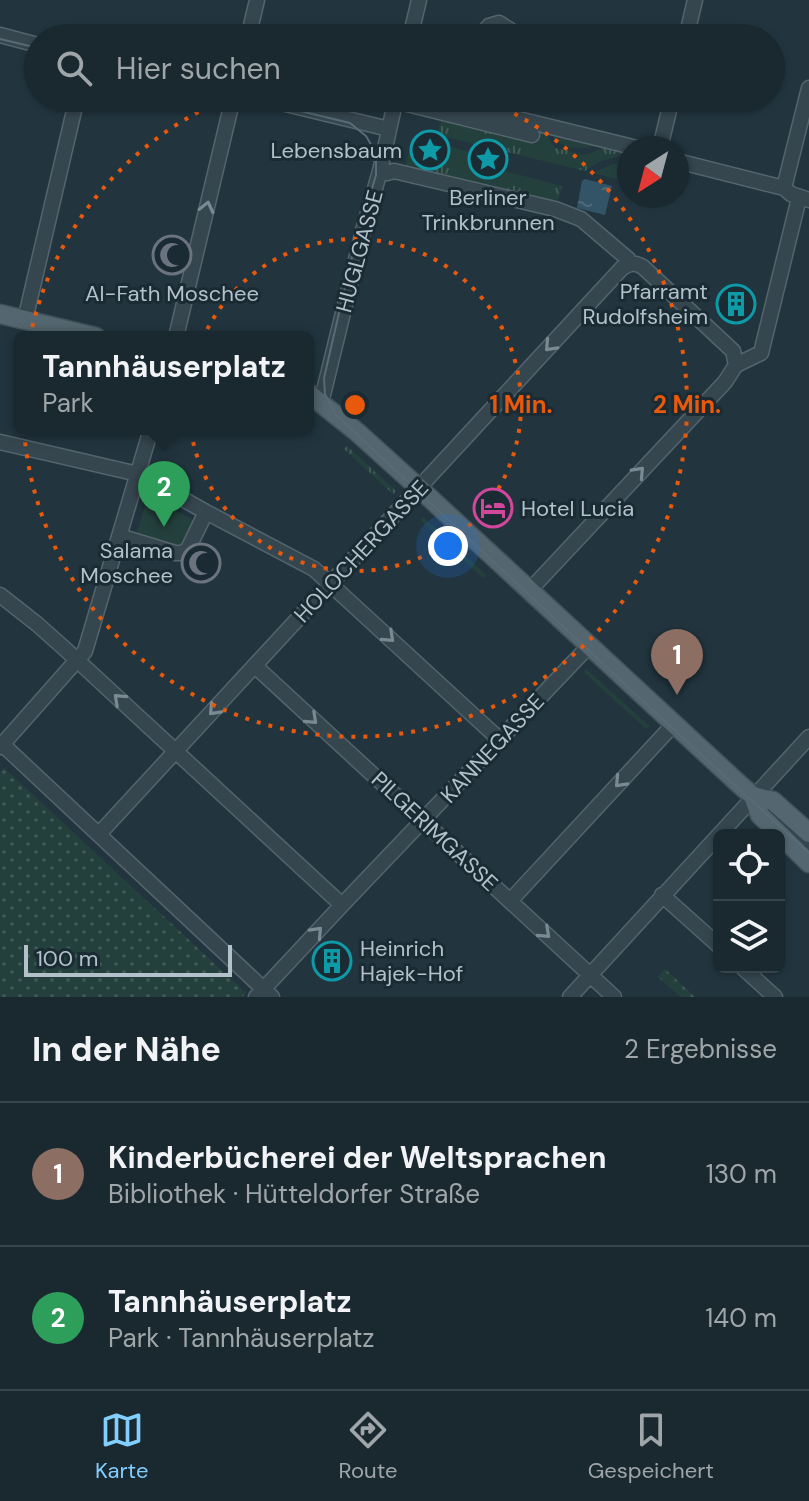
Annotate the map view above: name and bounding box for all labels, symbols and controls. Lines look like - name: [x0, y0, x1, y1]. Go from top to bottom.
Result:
- search box: [24, 24, 785, 112]
- icon: search: [52, 46, 96, 90]
- text: Hier suchen: [116, 49, 281, 88]
- place icon: Lebensbaum: [409, 129, 451, 171]
- place label: Lebensbaum: [270, 136, 402, 165]
- north arrow: [617, 136, 689, 208]
- place icon: Berliner Trinkbrunnen: [467, 138, 509, 180]
- place label: Berliner Trinkbrunnen: [421, 183, 555, 237]
- street label: HUGLGASSE: [329, 187, 390, 315]
- one-way arrow: [198, 200, 215, 214]
- mosque icon: Al-Fath Moschee: [151, 234, 193, 276]
- place label: Pfarramt Rudolfsheim: [582, 277, 708, 331]
- place label: Al-Fath Moschee: [85, 279, 259, 308]
- building icon: Pfarramt Rudolfsheim: [715, 283, 757, 325]
- popup: [14, 331, 314, 435]
- one-way arrow: [545, 336, 560, 351]
- text: Tannhäuserplatz: [42, 347, 286, 386]
- text: Park: [42, 386, 94, 420]
- text: 1 Min.: [489, 389, 553, 420]
- text: 2 Min.: [653, 389, 721, 420]
- centre of rings: [341, 391, 369, 419]
- pin: 2: [138, 461, 190, 527]
- one-way arrow: [629, 467, 644, 481]
- street label: HOLOCHERGASSE: [288, 474, 435, 629]
- hotel icon: Hotel Lucia: [472, 487, 514, 529]
- place label: Hotel Lucia: [521, 494, 634, 523]
- your location: [428, 526, 468, 566]
- place label: Salama Moschee: [80, 536, 173, 590]
- mosque icon: Salama Moschee: [180, 542, 222, 584]
- one-way arrow: [380, 627, 394, 642]
- pin: 1: [651, 629, 703, 695]
- street label: KANNEGASSE: [434, 687, 551, 809]
- one-way arrow: [113, 694, 128, 708]
- one-way arrow: [209, 701, 224, 715]
- one-way arrow: [303, 709, 318, 723]
- street label: PILGERIMGASSE: [365, 765, 504, 898]
- one-way arrow: [616, 772, 630, 787]
- map controls: [713, 829, 785, 973]
- button: locate: [713, 829, 785, 901]
- button: layers: [713, 901, 785, 973]
- one-way arrow: [535, 924, 550, 938]
- one-way arrow: [307, 926, 321, 941]
- place label: Heinrich Hajek-Hof: [360, 934, 463, 988]
- building icon: Heinrich Hajek-Hof: [311, 940, 353, 982]
- scale bar: [24, 941, 232, 977]
- text: 100 m: [36, 944, 98, 973]
- text: In der Nähe: [32, 1027, 221, 1072]
- text: 2 Ergebnisse: [624, 1032, 777, 1066]
- text: Kinderbücherei der Weltsprachen: [108, 1138, 606, 1177]
- text: 1: [53, 1157, 63, 1191]
- text: 130 m: [706, 1157, 777, 1191]
- text: Bibliothek · Hütteldorfer Straße: [108, 1177, 480, 1211]
- text: Tannhäuserplatz: [108, 1282, 352, 1321]
- text: 2: [50, 1301, 66, 1335]
- text: 140 m: [705, 1301, 777, 1335]
- text: Park · Tannhäuserplatz: [108, 1321, 374, 1355]
- tab: Karte: [95, 1408, 148, 1485]
- tab: Route: [339, 1408, 397, 1485]
- tab: Gespeichert: [588, 1408, 714, 1485]

